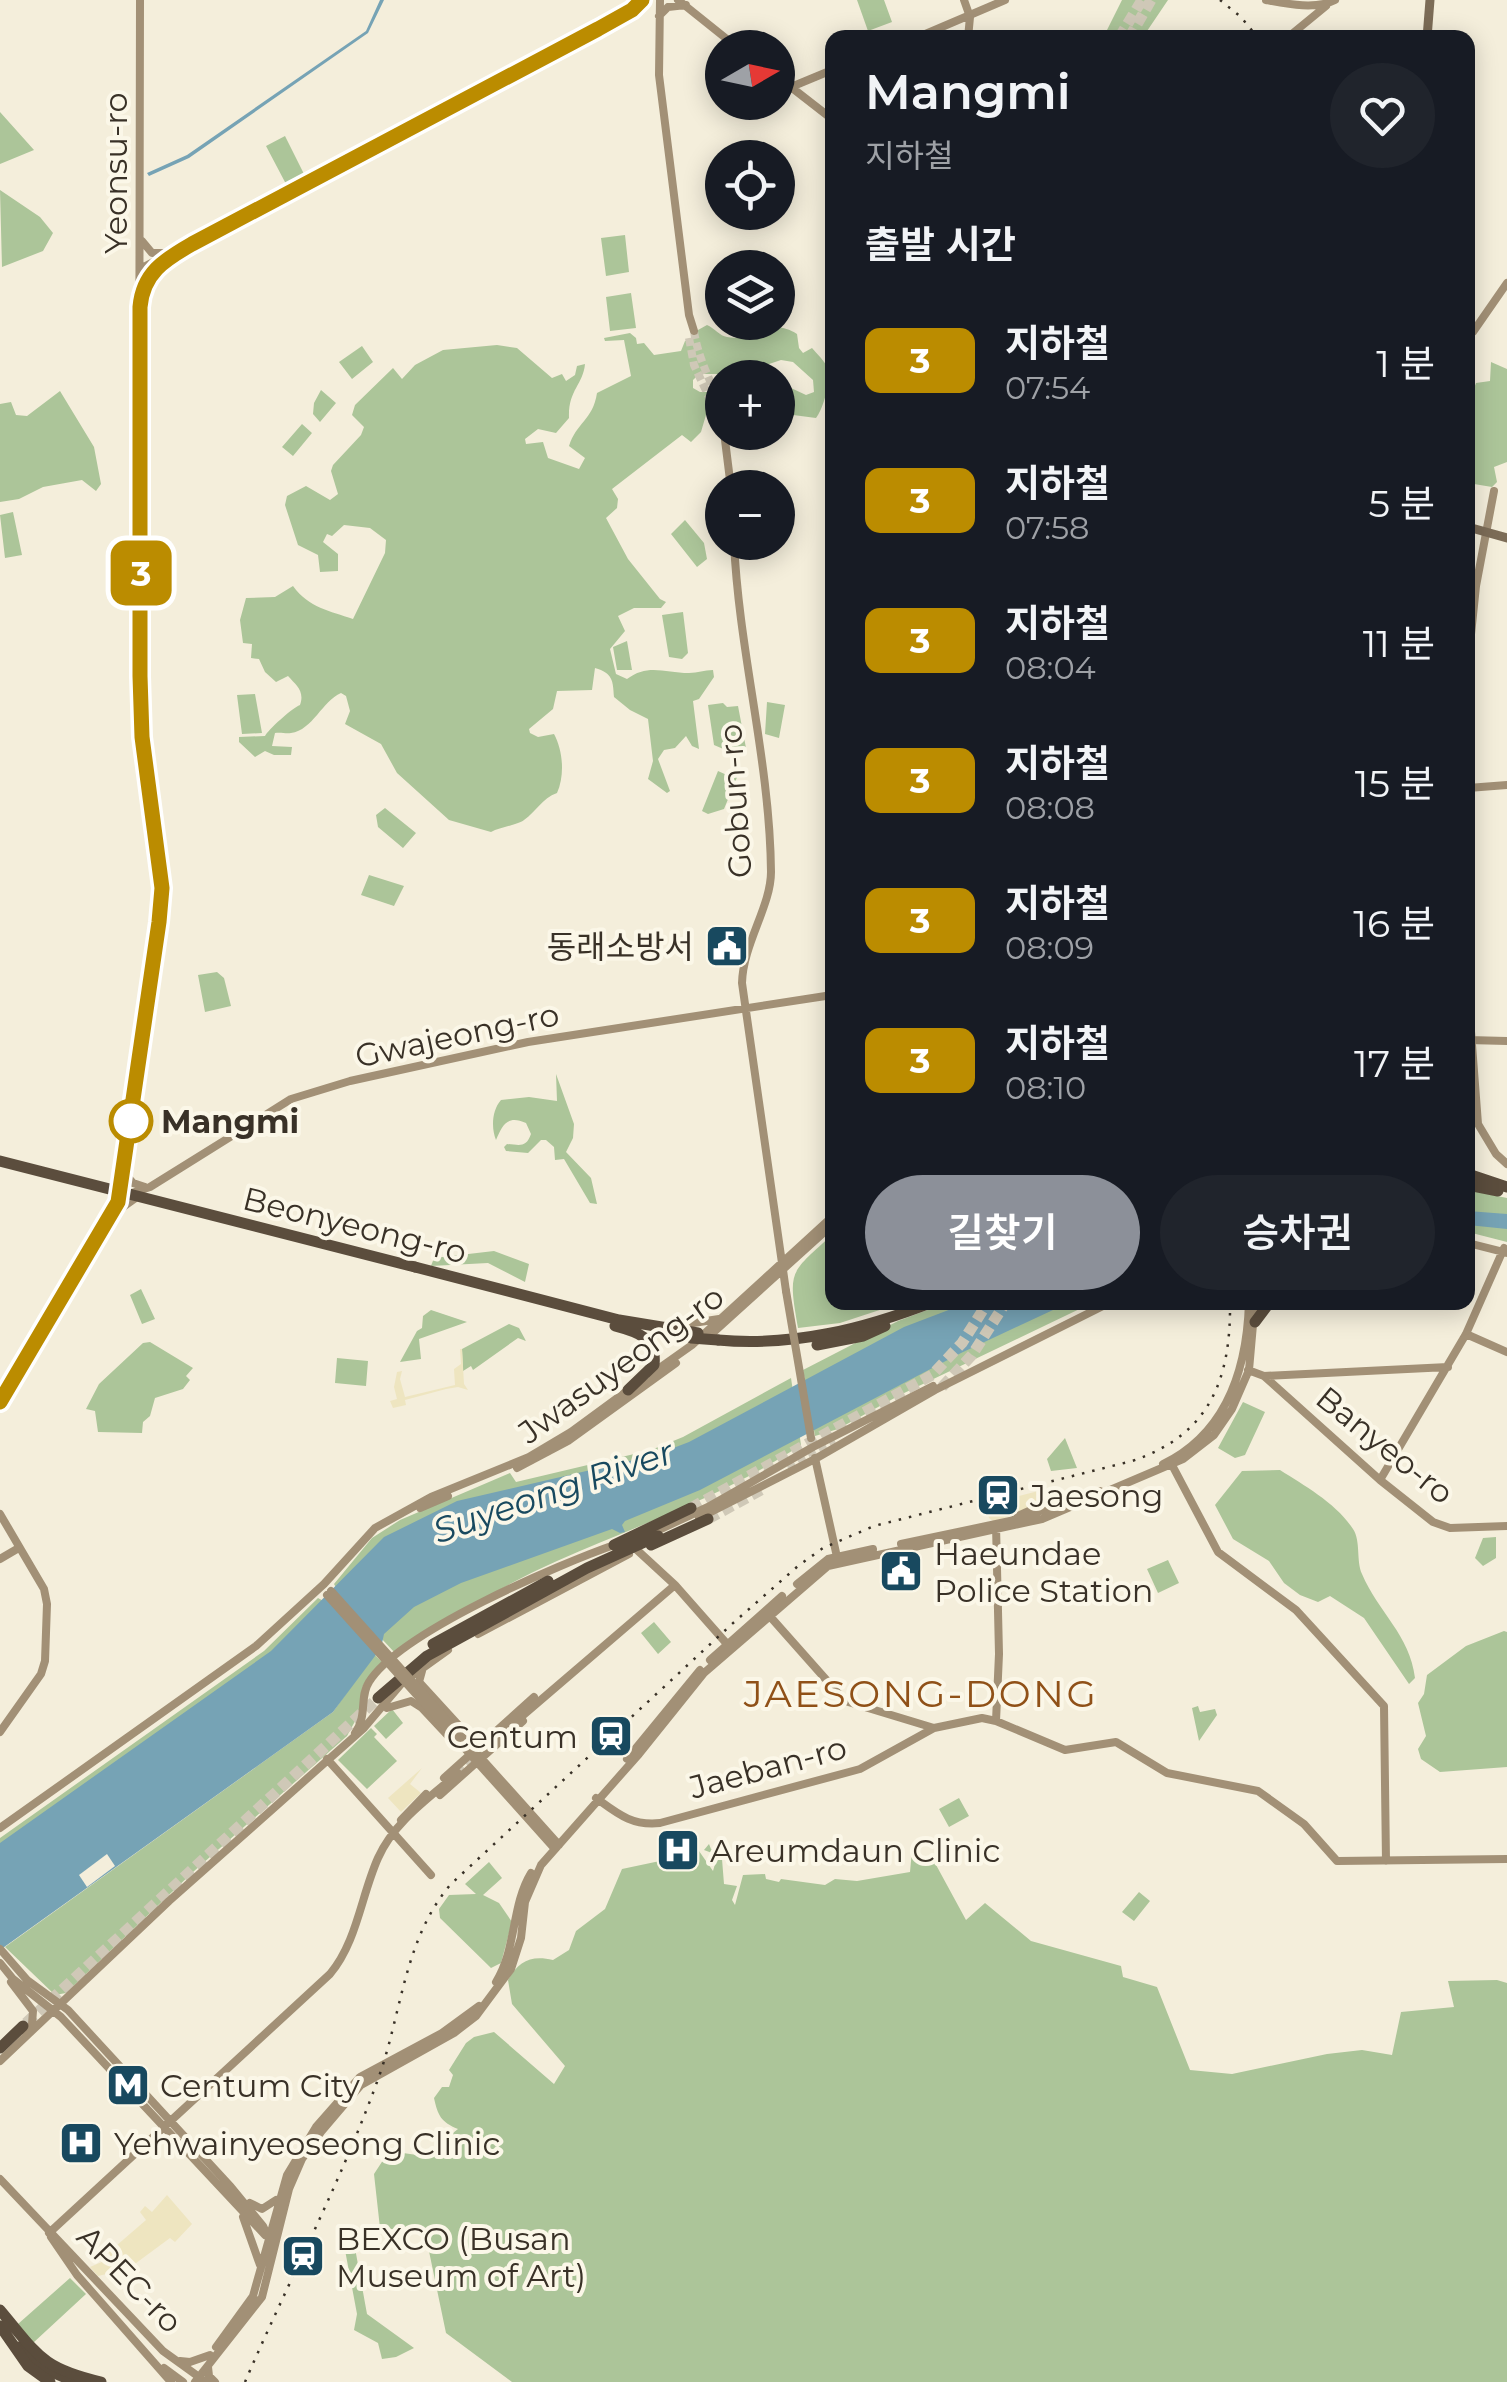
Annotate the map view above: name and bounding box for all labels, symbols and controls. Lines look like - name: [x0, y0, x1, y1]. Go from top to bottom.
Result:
- north arrow: [705, 30, 795, 120]
- map controls: [705, 30, 795, 560]
- text: Mangmi: [865, 63, 1071, 121]
- button: heart: [1330, 63, 1435, 168]
- street label: Yeonsu-ro: [96, 92, 135, 254]
- text: 지하철: [865, 136, 953, 175]
- button: locate: [705, 140, 795, 230]
- text: 출발 시간: [865, 221, 1016, 268]
- button: layers: [705, 250, 795, 340]
- text: 지하철: [1005, 320, 1110, 367]
- text: 3: [910, 339, 930, 382]
- text: 1 분: [1376, 340, 1435, 387]
- button: +: [705, 360, 795, 450]
- text: 07:54: [1005, 368, 1090, 407]
- text: 지하철: [1005, 460, 1110, 507]
- button: −: [705, 470, 795, 560]
- text: 3: [910, 479, 930, 522]
- text: 5 분: [1369, 480, 1435, 527]
- text: 07:58: [1005, 508, 1089, 547]
- line badge: 3: [108, 540, 174, 606]
- text: 3: [131, 552, 151, 595]
- text: 지하철: [1005, 600, 1110, 647]
- text: 3: [910, 619, 930, 662]
- text: 11 분: [1363, 620, 1435, 667]
- text: 08:04: [1005, 648, 1096, 687]
- street label: Gobun-ro: [710, 723, 760, 879]
- text: 지하철: [1005, 740, 1110, 787]
- text: 3: [910, 759, 930, 802]
- text: 15 분: [1355, 760, 1435, 807]
- text: 08:08: [1005, 788, 1095, 827]
- text: 지하철: [1005, 880, 1110, 927]
- text: 3: [910, 899, 930, 942]
- text: 16 분: [1353, 900, 1435, 947]
- public building icon: 동래소방서: [704, 923, 750, 969]
- place label: 동래소방서: [547, 927, 694, 966]
- text: 08:09: [1005, 928, 1094, 967]
- street label: Gwajeong-ro: [351, 994, 563, 1076]
- text: 지하철: [1005, 1020, 1110, 1067]
- text: 3: [910, 1039, 930, 1082]
- text: 17 분: [1354, 1040, 1435, 1087]
- text: 08:10: [1005, 1068, 1086, 1107]
- marker: Mangmi: [110, 1100, 152, 1142]
- place label: Mangmi: [161, 1102, 299, 1141]
- button: 길찾기: [865, 1175, 1140, 1290]
- button: 승차권: [1160, 1175, 1435, 1290]
- street label: Beonyeong-ro: [239, 1178, 471, 1272]
- street label: Jwasuyeong-ro: [510, 1277, 731, 1452]
- street label: Banyeo-ro: [1308, 1378, 1462, 1512]
- water label: Suyeong River: [427, 1429, 680, 1552]
- station icon: Jaesong: [975, 1472, 1021, 1518]
- place label: Jaesong: [1029, 1476, 1163, 1515]
- place label: Haeundae Police Station: [934, 1534, 1154, 1610]
- public building icon: Haeundae Police Station: [878, 1548, 924, 1594]
- district label: JAESONG-DONG: [743, 1670, 1098, 1717]
- station icon: Centum: [588, 1713, 634, 1759]
- place label: Centum: [447, 1717, 578, 1756]
- street label: Jaeban-ro: [684, 1727, 851, 1807]
- hospital icon: Areumdaun Clinic: [655, 1827, 701, 1873]
- place label: Areumdaun Clinic: [710, 1831, 1000, 1870]
- metro station icon: Centum City: [105, 2062, 151, 2108]
- place label: Centum City: [160, 2066, 361, 2105]
- hospital icon: Yehwainyeoseong Clinic: [58, 2120, 104, 2166]
- place label: Yehwainyeoseong Clinic: [114, 2124, 500, 2163]
- street label: APEC-ro: [69, 2217, 191, 2341]
- place label: BEXCO (Busan Museum of Art): [336, 2219, 586, 2295]
- station icon: BEXCO (Busan Museum of Art): [280, 2233, 326, 2279]

